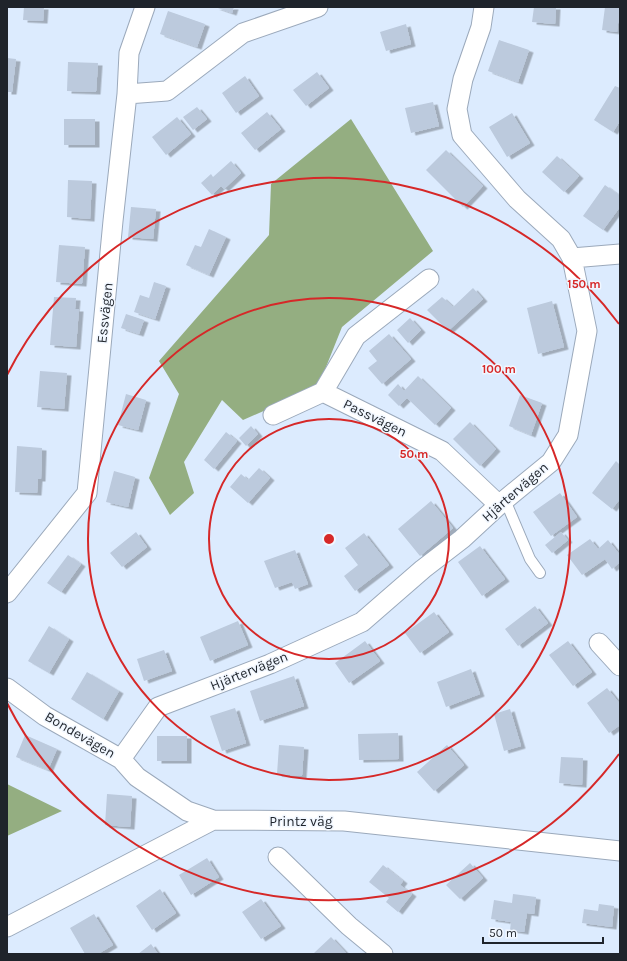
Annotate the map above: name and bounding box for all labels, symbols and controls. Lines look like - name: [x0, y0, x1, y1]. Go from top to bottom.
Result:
- text: 150 m: [567, 277, 601, 291]
- street label: Essvägen: [93, 282, 117, 344]
- text: 100 m: [482, 362, 516, 376]
- street label: Passvägen: [341, 395, 409, 441]
- text: 50 m: [400, 447, 429, 461]
- street label: Hjärtervägen: [478, 459, 552, 525]
- centre of rings: [322, 532, 336, 546]
- street label: Hjärtervägen: [208, 648, 290, 694]
- street label: Bondevägen: [42, 708, 118, 762]
- street label: Printz väg: [269, 813, 333, 830]
- scale bar: [483, 919, 603, 945]
- text: 50 m: [489, 926, 517, 940]

